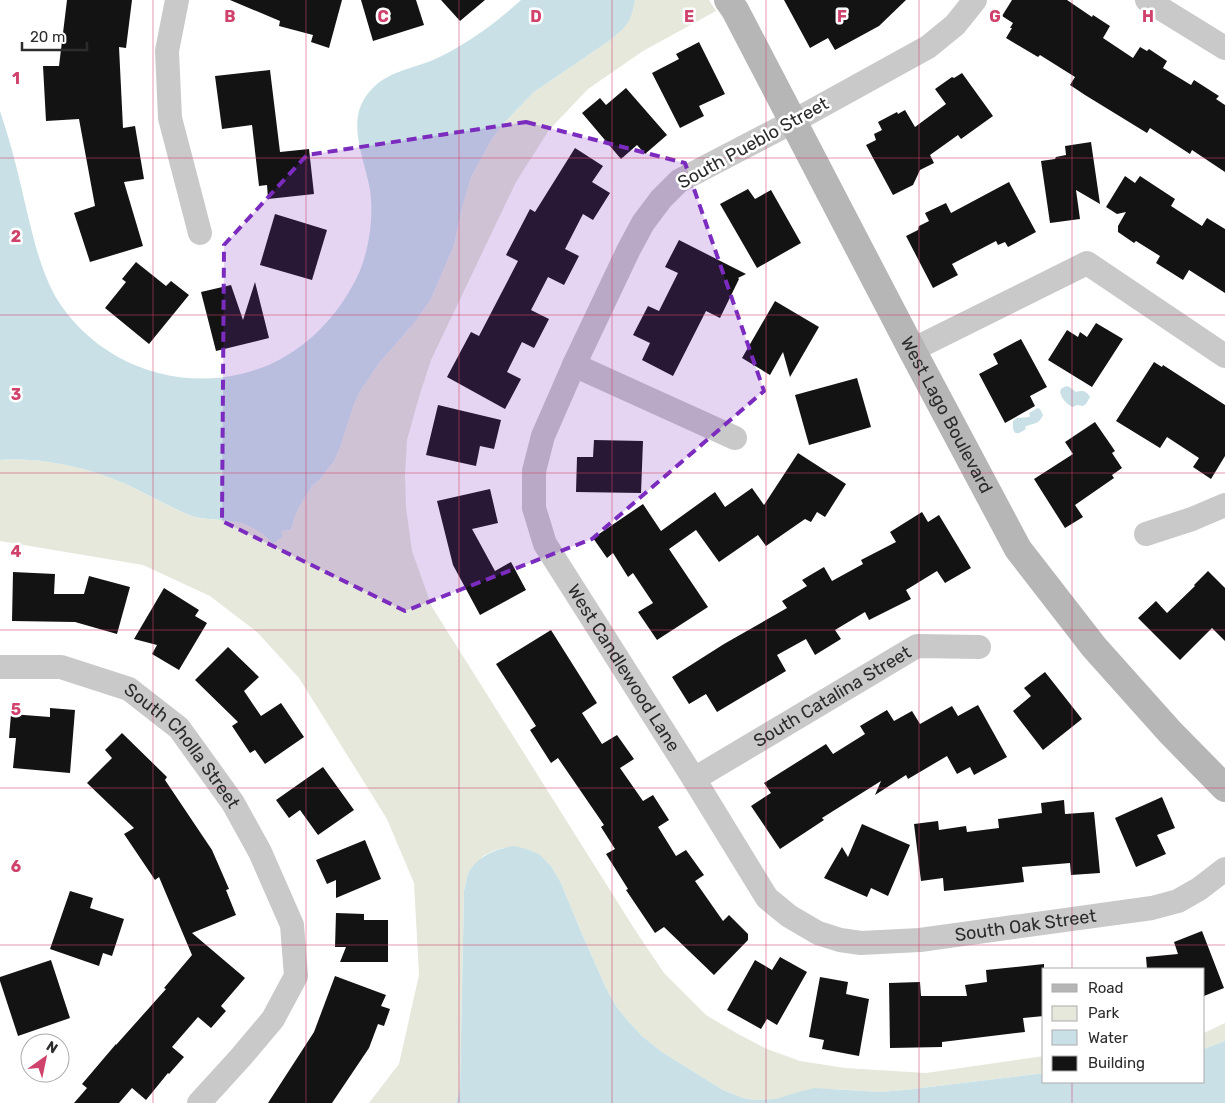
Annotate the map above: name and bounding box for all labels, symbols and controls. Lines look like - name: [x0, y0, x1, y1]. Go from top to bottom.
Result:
- text: B: [224, 7, 236, 26]
- text: C: [377, 7, 389, 26]
- text: D: [530, 7, 542, 26]
- text: E: [684, 7, 694, 26]
- text: F: [837, 7, 847, 26]
- text: G: [989, 7, 1001, 26]
- text: H: [1142, 7, 1154, 26]
- scale bar: [22, 20, 88, 52]
- text: 20 m: [30, 28, 65, 46]
- text: 1: [12, 69, 20, 88]
- street label: South Pueblo Street: [674, 92, 832, 194]
- text: 2: [11, 227, 21, 246]
- street label: West Lago Boulevard: [896, 333, 997, 497]
- text: 3: [11, 385, 21, 404]
- text: 4: [11, 542, 22, 561]
- street label: West Candlewood Lane: [562, 580, 685, 756]
- street label: South Catalina Street: [749, 641, 915, 752]
- street label: South Cholla Street: [120, 678, 245, 812]
- text: 5: [11, 700, 21, 719]
- text: 6: [11, 857, 21, 876]
- street label: South Oak Street: [953, 905, 1098, 946]
- legend: [1042, 968, 1205, 1083]
- text: Road: [1088, 979, 1124, 997]
- text: Park: [1088, 1004, 1119, 1022]
- text: Water: [1088, 1029, 1128, 1047]
- north arrow: [20, 1033, 70, 1083]
- text: N: [43, 1038, 61, 1057]
- text: Building: [1088, 1054, 1145, 1072]

